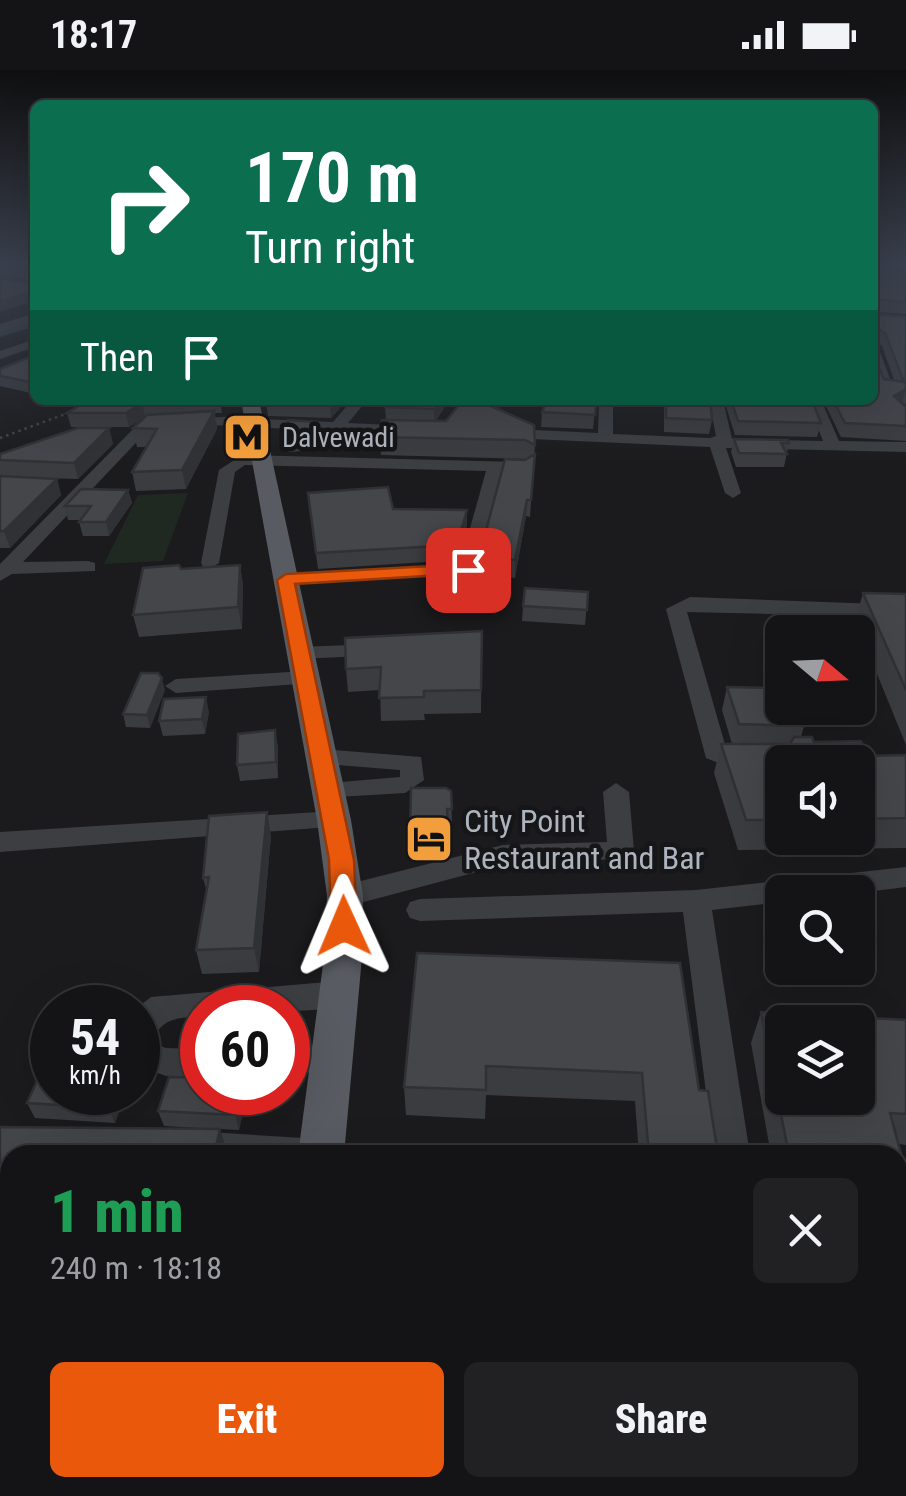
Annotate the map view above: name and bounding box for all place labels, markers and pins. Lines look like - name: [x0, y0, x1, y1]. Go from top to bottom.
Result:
- metro station icon: Dalvewadi: [221, 411, 273, 463]
- place label: Dalvewadi: [282, 421, 395, 454]
- pin: [426, 528, 511, 613]
- place label: City Point Restaurant and Bar: [464, 802, 704, 877]
- hotel icon: City Point Restaurant and Bar: [403, 813, 455, 865]

